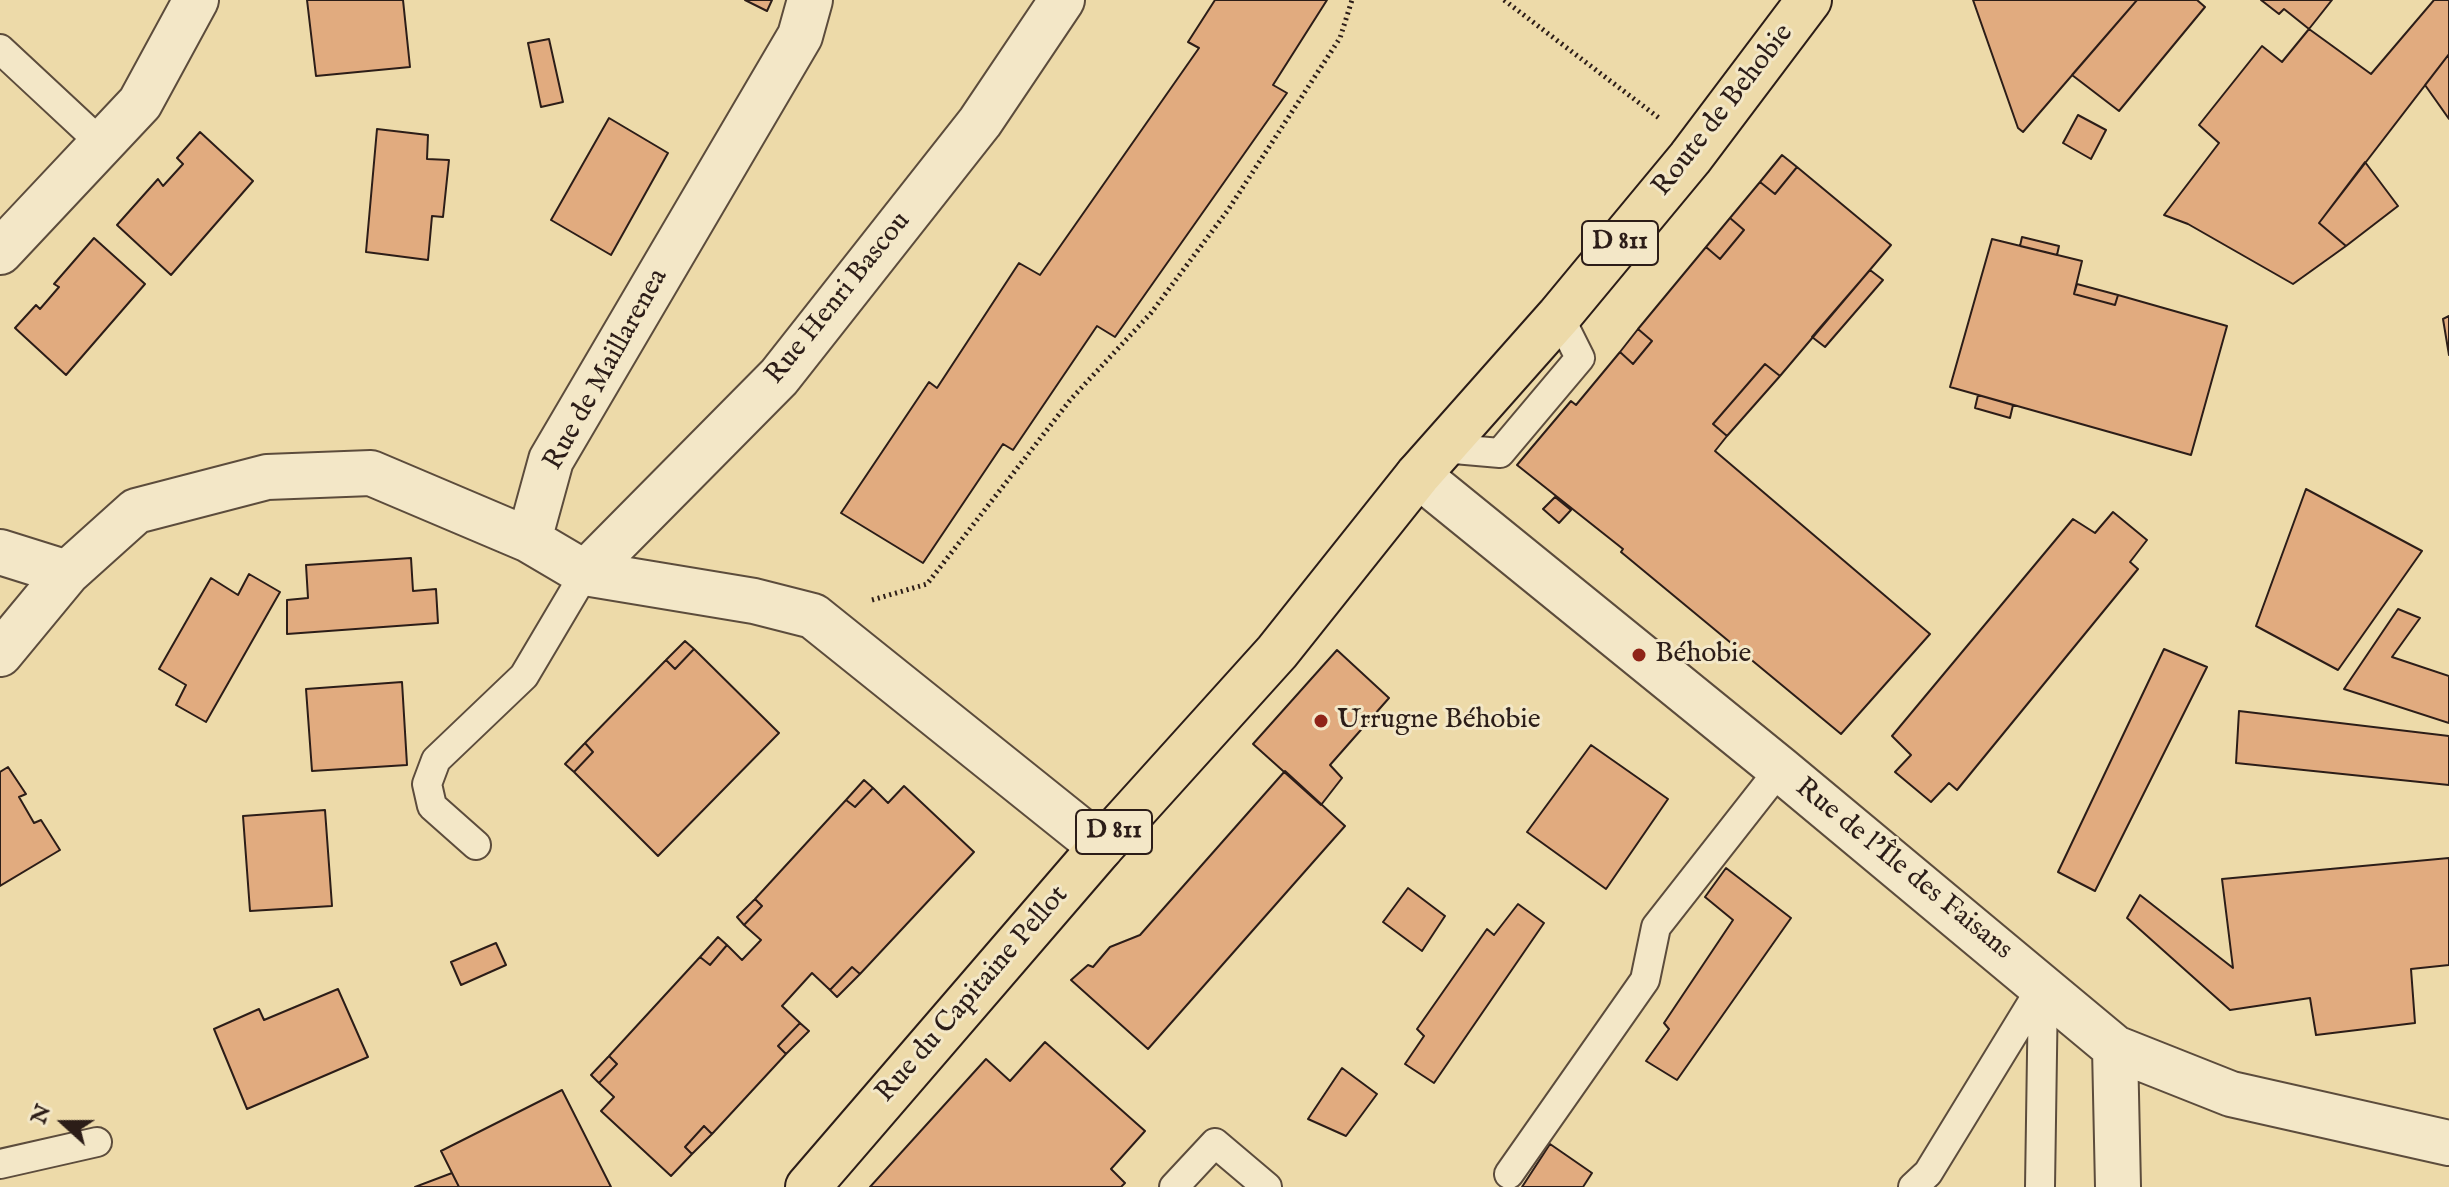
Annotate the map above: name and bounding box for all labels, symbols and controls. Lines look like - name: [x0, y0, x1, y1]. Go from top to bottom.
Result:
- street label: Route de Behobie: [1646, 18, 1802, 204]
- street label: Rue Henri Bascou: [759, 206, 919, 392]
- road number: D 811: [1582, 221, 1658, 265]
- street label: Rue de Maillarenea: [538, 264, 676, 476]
- place label: Béhobie: [1655, 638, 1751, 672]
- marker: Béhobie: [1630, 646, 1648, 664]
- place label: Urrugne Béhobie: [1337, 704, 1540, 738]
- marker: Urrugne Béhobie: [1312, 712, 1330, 730]
- street label: Rue de l'Île des Faisans: [1788, 772, 2018, 968]
- road number: D 811: [1076, 810, 1152, 854]
- street label: Rue du Capitaine Pellot: [870, 880, 1076, 1110]
- north arrow: [24, 1083, 104, 1163]
- text: N: [25, 1100, 58, 1128]

